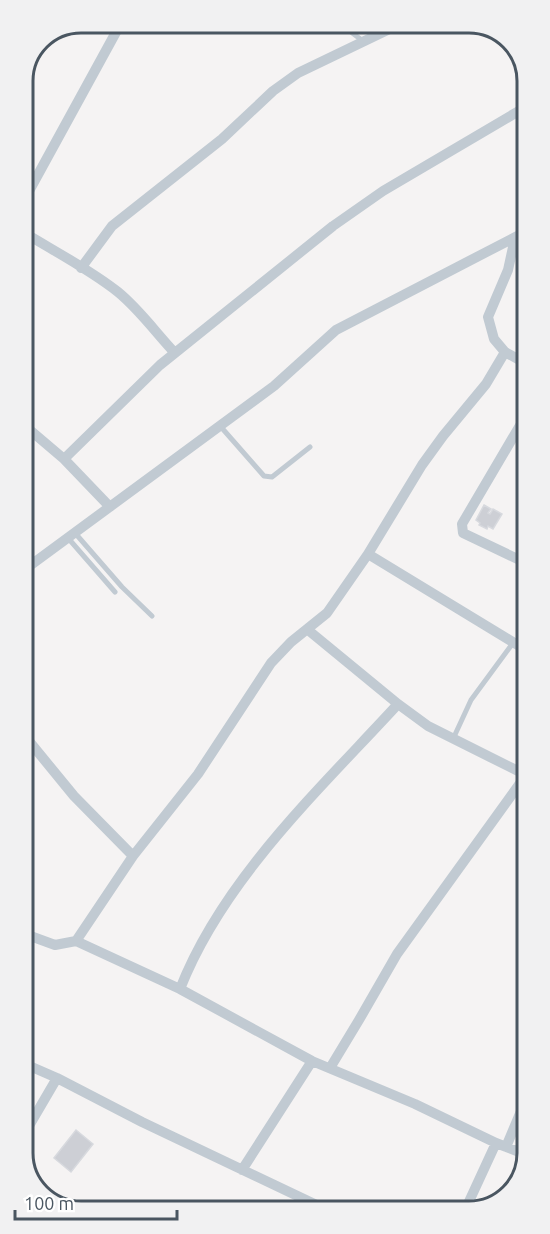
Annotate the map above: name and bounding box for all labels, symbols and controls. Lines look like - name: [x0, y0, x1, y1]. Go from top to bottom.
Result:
- scale bar: [15, 1183, 177, 1221]
- text: 100 m: [24, 1193, 74, 1213]

